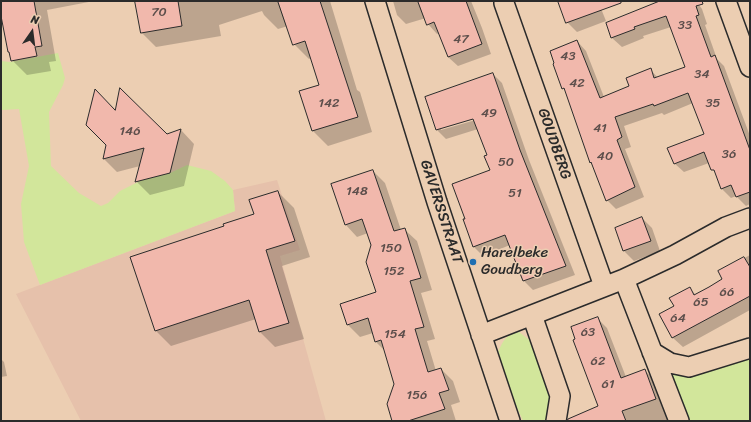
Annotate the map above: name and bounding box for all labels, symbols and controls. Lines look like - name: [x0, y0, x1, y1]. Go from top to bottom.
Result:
- house number: 70: [151, 5, 167, 21]
- text: N: [29, 10, 41, 30]
- north arrow: [12, 12, 52, 52]
- house number: 33: [678, 18, 692, 34]
- house number: 47: [453, 32, 469, 48]
- house number: 43: [560, 49, 576, 65]
- house number: 34: [694, 67, 710, 83]
- house number: 42: [569, 76, 585, 92]
- house number: 142: [318, 96, 340, 112]
- house number: 35: [705, 96, 721, 112]
- house number: 49: [481, 106, 497, 122]
- street label: GOUDBERG: [533, 106, 575, 182]
- house number: 41: [593, 121, 607, 137]
- house number: 146: [119, 124, 141, 140]
- house number: 36: [722, 147, 736, 163]
- house number: 40: [597, 149, 613, 165]
- house number: 50: [498, 155, 514, 171]
- street label: GAVERSSTRAAT: [416, 158, 466, 266]
- house number: 148: [346, 184, 368, 200]
- house number: 51: [508, 186, 522, 202]
- house number: 150: [380, 241, 402, 257]
- place label: Harelbeke Goudberg: [481, 244, 548, 279]
- marker: Harelbeke Goudberg: [468, 257, 478, 267]
- house number: 152: [383, 264, 405, 280]
- house number: 66: [720, 285, 734, 301]
- house number: 65: [693, 295, 709, 311]
- house number: 64: [670, 311, 686, 327]
- house number: 63: [581, 325, 595, 341]
- house number: 154: [384, 327, 406, 343]
- house number: 62: [591, 354, 605, 370]
- house number: 61: [602, 377, 614, 393]
- house number: 156: [407, 388, 427, 404]

